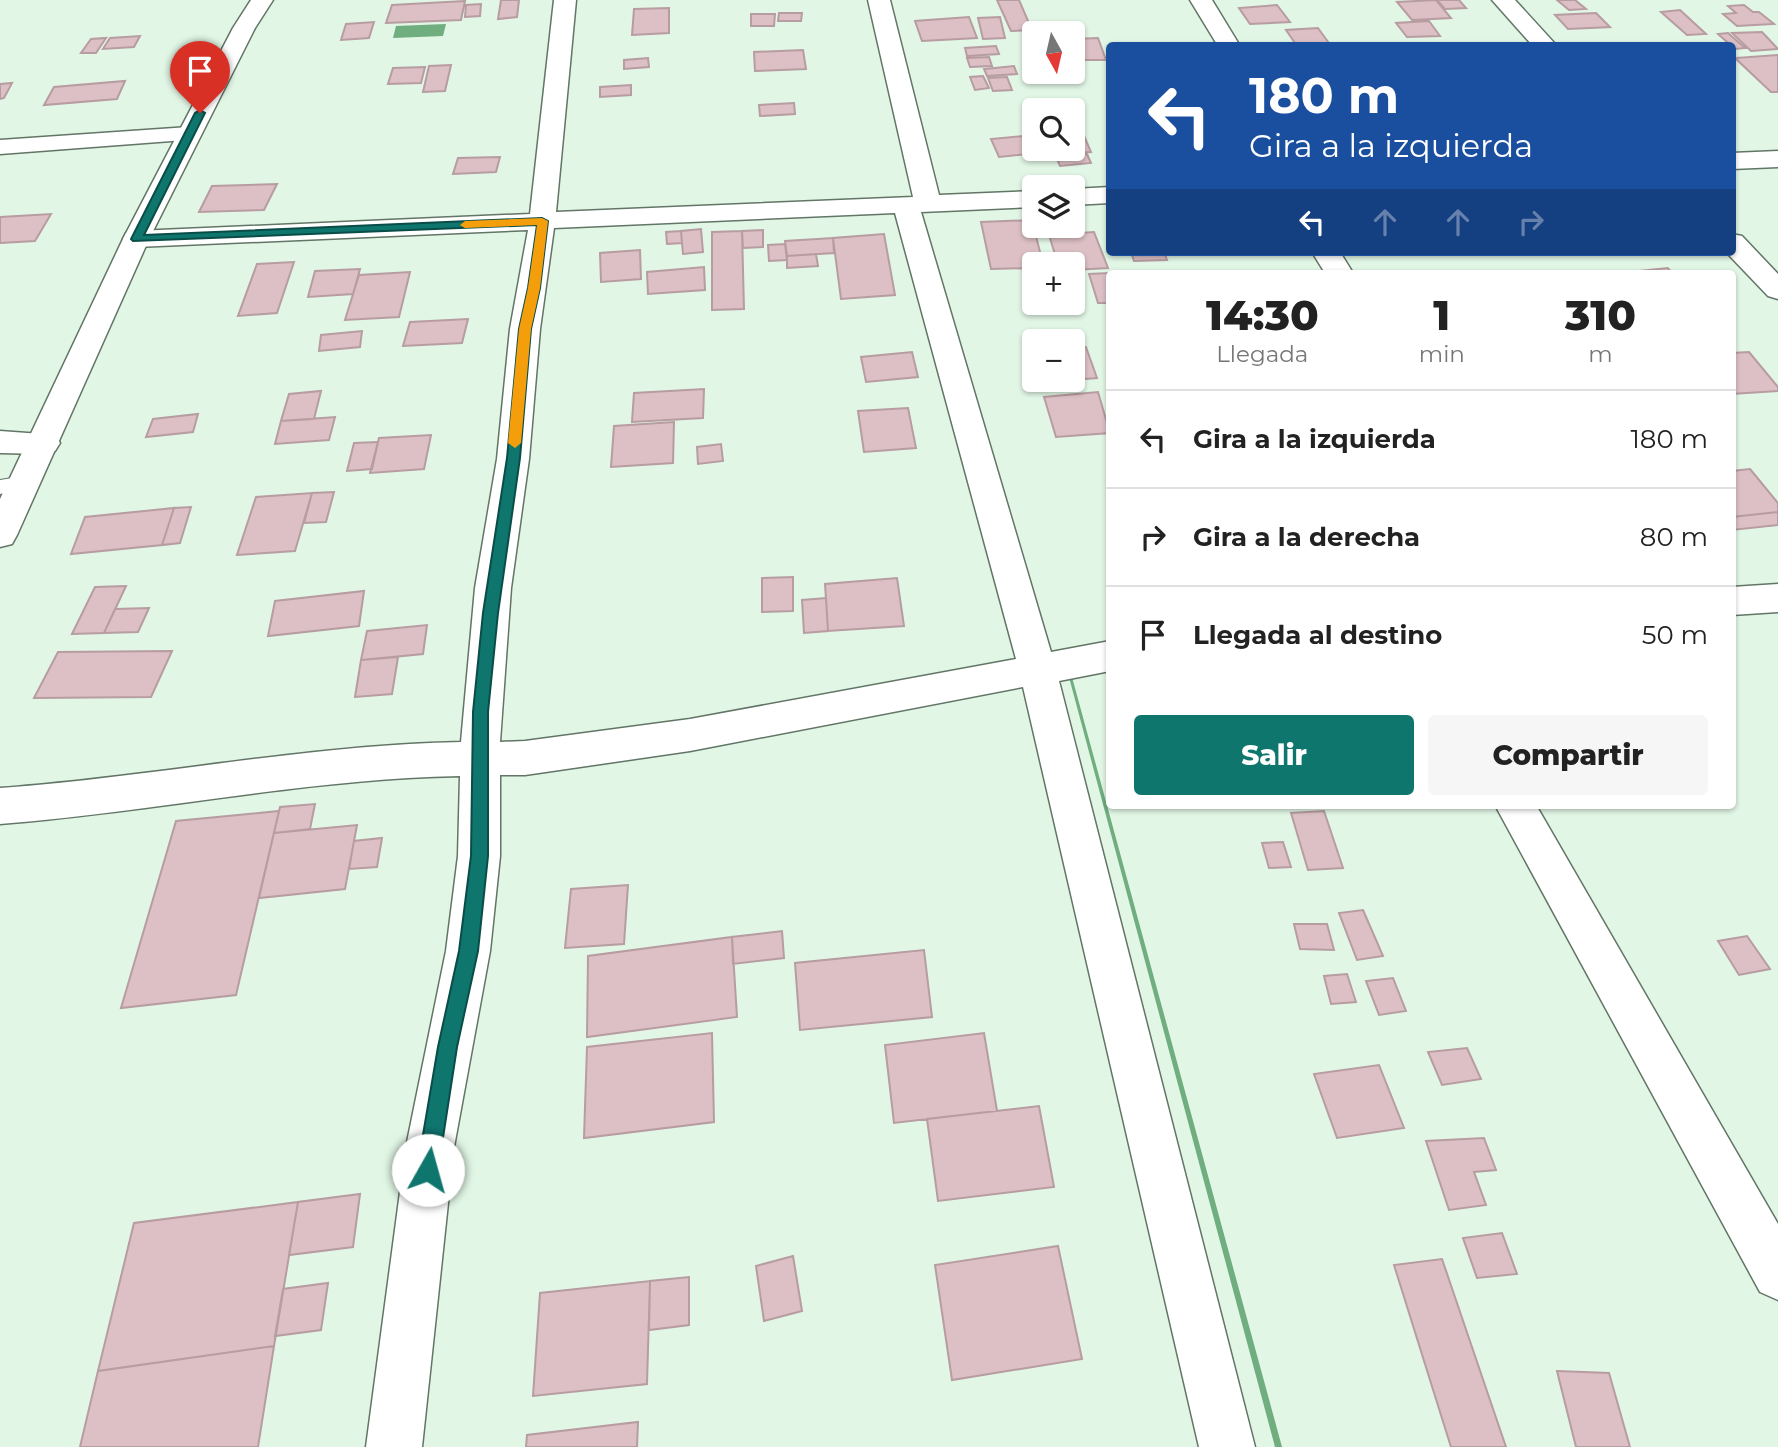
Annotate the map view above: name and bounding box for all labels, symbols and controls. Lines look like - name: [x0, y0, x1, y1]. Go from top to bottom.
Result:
- north arrow: [1022, 21, 1085, 84]
- map controls: [1022, 21, 1085, 392]
- pin: [170, 41, 230, 113]
- icon: arrive: [181, 52, 219, 90]
- text: 180 m: [1249, 66, 1399, 125]
- icon: left: [1134, 70, 1225, 161]
- button: search: [1022, 98, 1085, 161]
- text: Gira a la izquierda: [1249, 126, 1533, 165]
- button: layers: [1022, 175, 1085, 238]
- icon: left: [1293, 203, 1331, 241]
- icon: ahead: [1366, 203, 1404, 241]
- icon: ahead: [1439, 203, 1477, 241]
- icon: right: [1512, 203, 1550, 241]
- button: +: [1022, 252, 1085, 315]
- text: 14:30: [1206, 289, 1319, 341]
- text: 1: [1433, 289, 1450, 341]
- text: 310: [1565, 289, 1636, 341]
- button: −: [1022, 329, 1085, 392]
- text: Llegada: [1216, 340, 1308, 368]
- text: min: [1419, 340, 1465, 368]
- text: m: [1588, 340, 1613, 368]
- icon: left: [1134, 420, 1172, 458]
- text: Gira a la izquierda: [1193, 423, 1436, 455]
- text: 180 m: [1630, 423, 1708, 455]
- icon: right: [1134, 518, 1172, 556]
- text: Gira a la derecha: [1193, 521, 1420, 553]
- text: 80 m: [1640, 521, 1708, 553]
- icon: arrive: [1134, 616, 1172, 654]
- text: Llegada al destino: [1193, 619, 1442, 651]
- text: 50 m: [1642, 619, 1708, 651]
- button: Salir: [1134, 715, 1414, 795]
- button: Compartir: [1428, 715, 1708, 795]
- position arrow: [391, 1133, 465, 1207]

